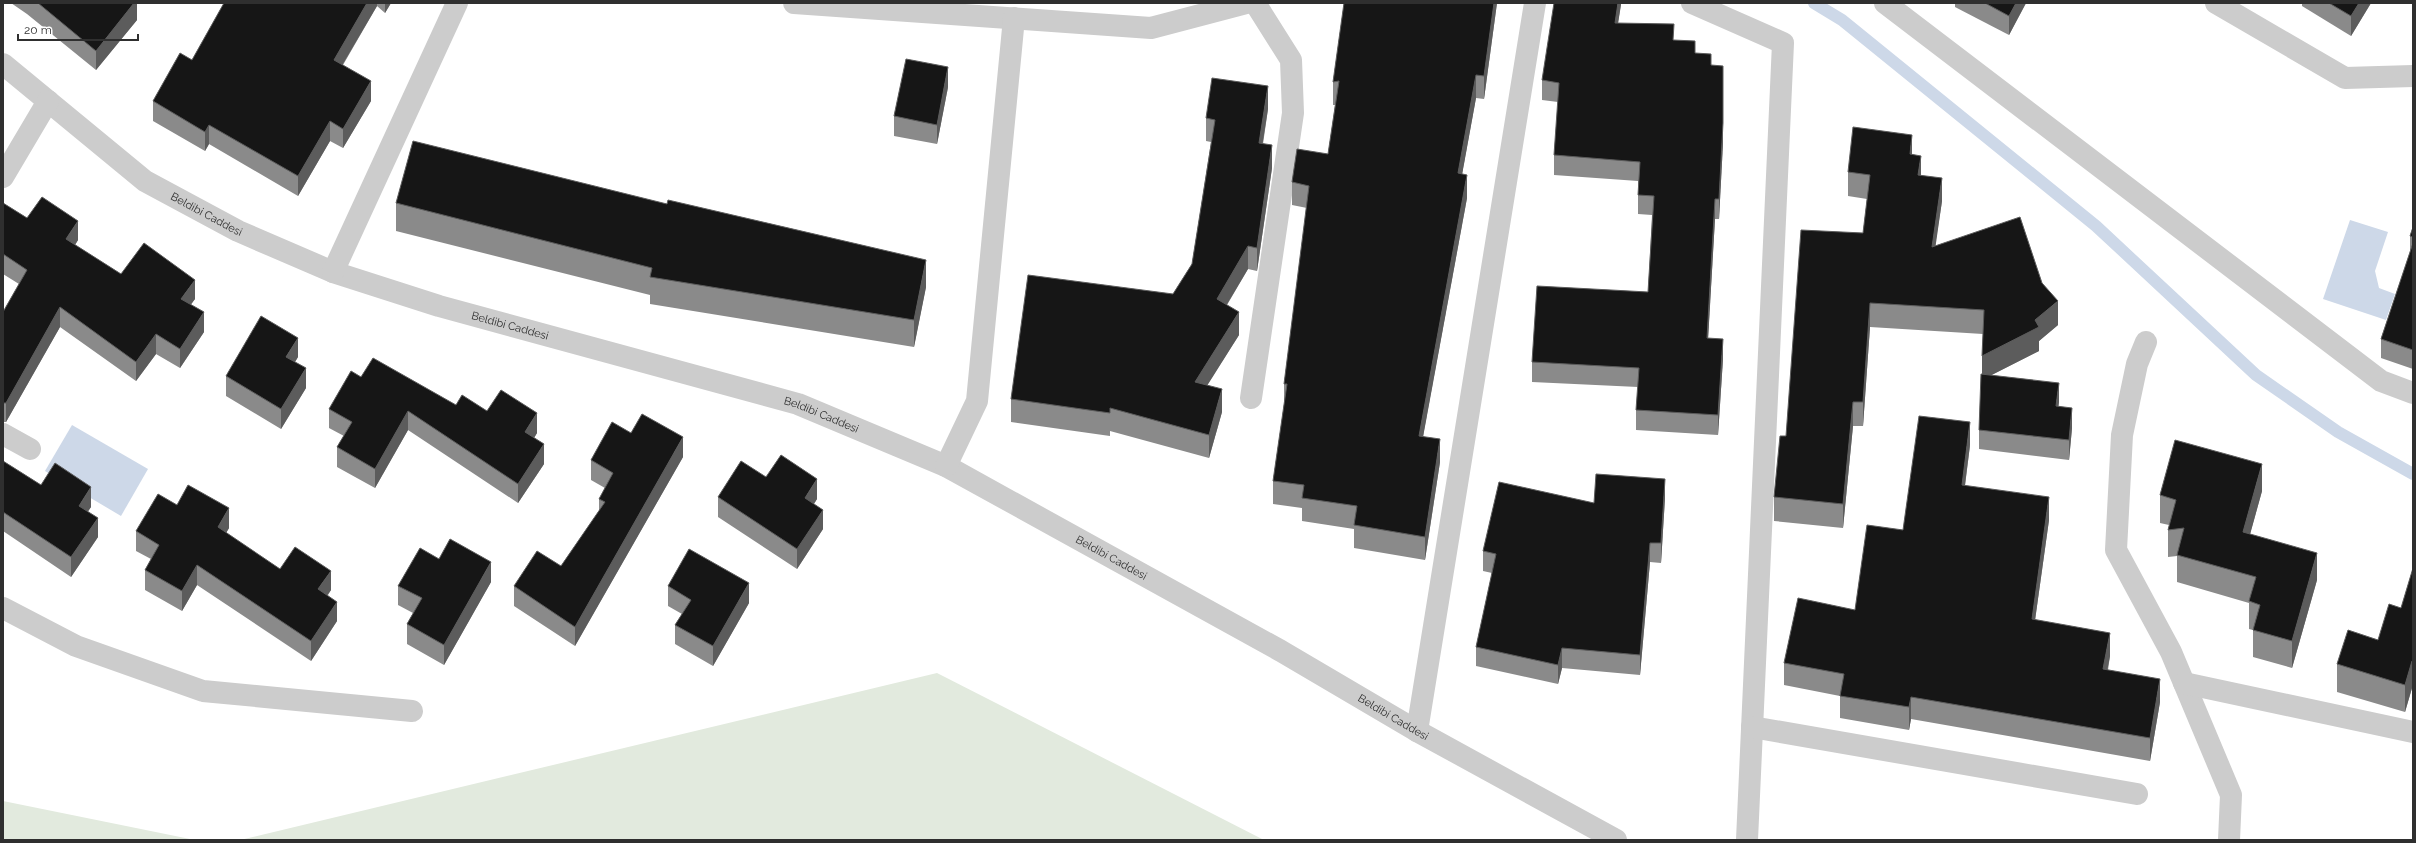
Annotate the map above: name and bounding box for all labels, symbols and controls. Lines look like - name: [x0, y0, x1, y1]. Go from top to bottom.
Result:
- scale bar: [18, 16, 138, 42]
- text: 20 m: [24, 23, 52, 37]
- street label: Beldibi Caddesi: [169, 190, 244, 239]
- street label: Beldibi Caddesi: [470, 309, 550, 342]
- street label: Beldibi Caddesi: [783, 394, 861, 435]
- street label: Beldibi Caddesi: [1074, 532, 1149, 582]
- street label: Beldibi Caddesi: [1356, 691, 1431, 743]

